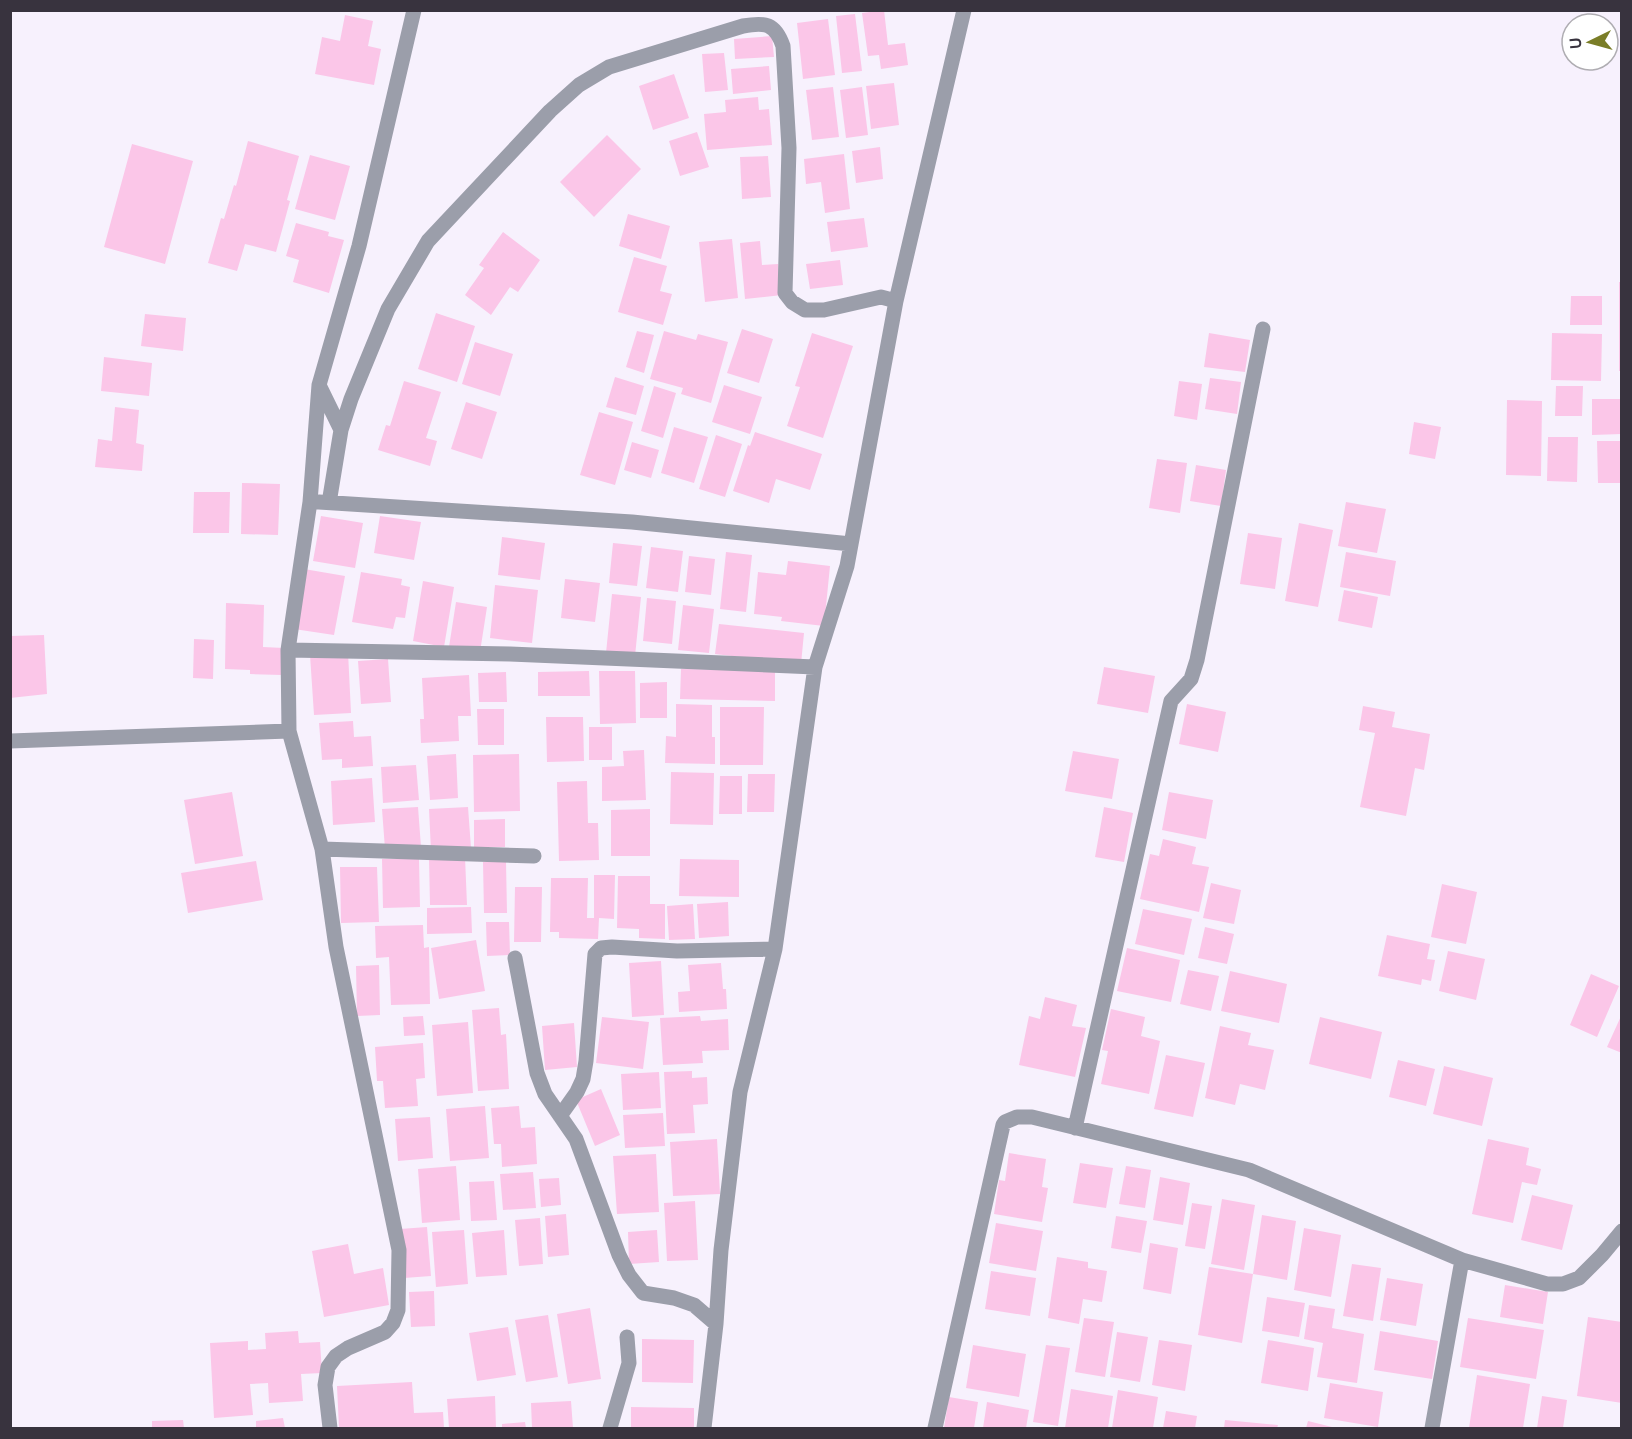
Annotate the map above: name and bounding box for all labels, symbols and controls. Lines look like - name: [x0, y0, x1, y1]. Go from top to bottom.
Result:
- north arrow: [1560, 12, 1620, 72]
- text: U: [1566, 37, 1586, 50]

